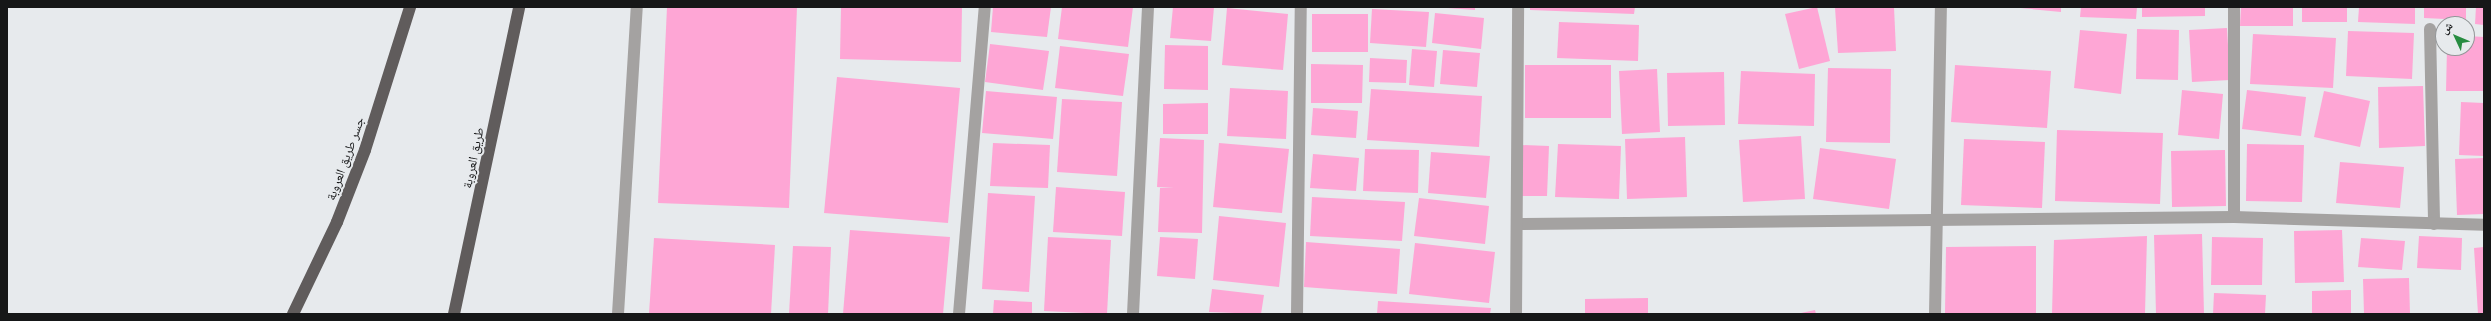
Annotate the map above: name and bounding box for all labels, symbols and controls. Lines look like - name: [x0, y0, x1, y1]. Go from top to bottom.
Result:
- north arrow: [2435, 16, 2475, 56]
- text: ش: [2438, 19, 2455, 37]
- street label: جسر طريق العروبة: [324, 115, 368, 203]
- street label: طريق العروبة: [460, 126, 488, 190]

